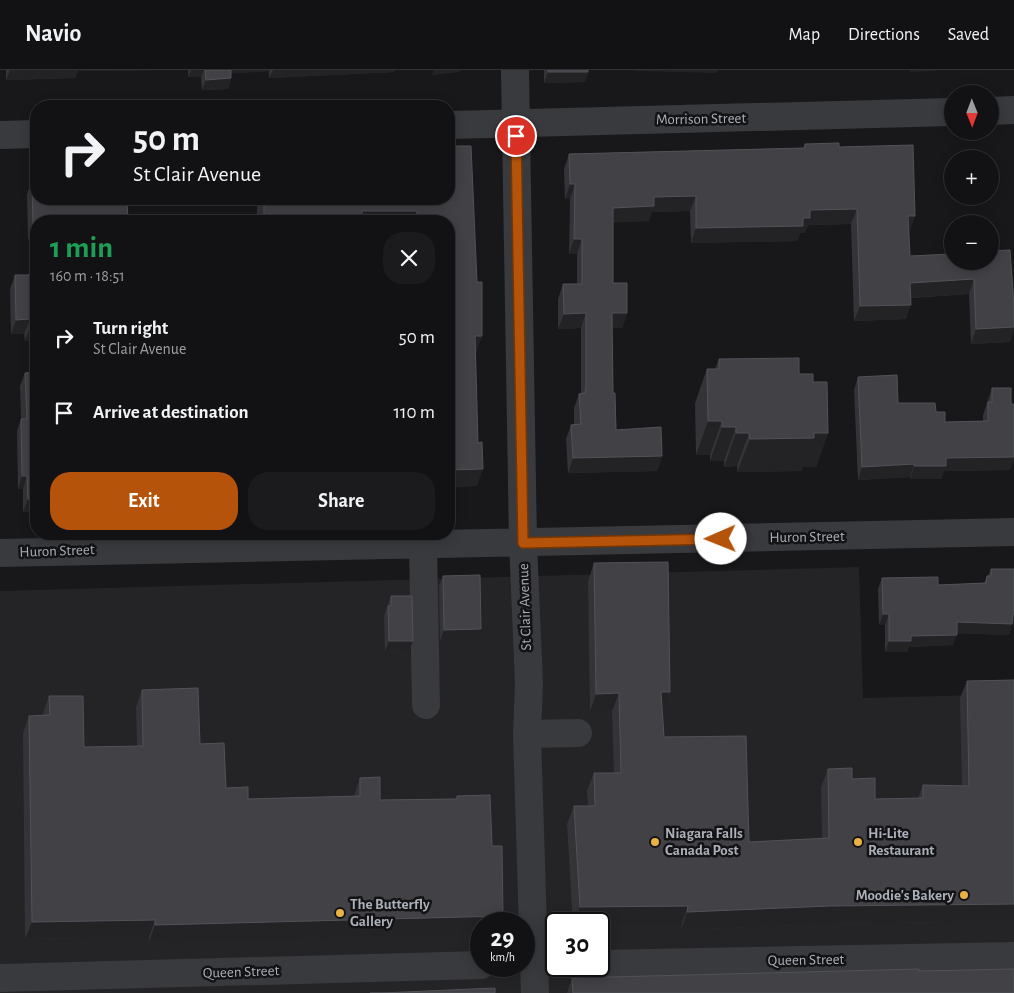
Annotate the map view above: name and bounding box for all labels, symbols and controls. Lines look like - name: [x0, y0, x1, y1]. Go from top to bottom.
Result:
- text: Navio: [25, 22, 81, 46]
- text: Map: [789, 26, 820, 44]
- text: Directions: [848, 26, 920, 44]
- text: Saved: [948, 26, 989, 44]
- north arrow: [944, 85, 999, 140]
- map controls: [944, 85, 999, 270]
- street label: Morrison Street: [656, 111, 747, 127]
- pin: [495, 115, 537, 157]
- icon: right: [50, 120, 115, 185]
- text: 50 m: [133, 122, 200, 157]
- icon: arrive: [502, 122, 530, 150]
- button: +: [944, 150, 999, 205]
- text: St Clair Avenue: [133, 163, 261, 185]
- button: −: [944, 215, 999, 270]
- button: close: [383, 232, 435, 284]
- text: 1 min: [50, 233, 113, 263]
- text: 160 m · 18:51: [50, 268, 125, 284]
- text: Turn right: [93, 319, 168, 338]
- icon: right: [50, 324, 78, 352]
- text: 50 m: [399, 328, 435, 347]
- text: St Clair Avenue: [93, 341, 186, 357]
- icon: arrive: [50, 399, 78, 427]
- text: Arrive at destination: [93, 403, 249, 422]
- text: 110 m: [394, 403, 435, 422]
- button: Exit: [50, 472, 238, 530]
- button: Share: [248, 472, 435, 530]
- position arrow: [694, 512, 746, 564]
- street label: Huron Street: [769, 529, 845, 545]
- street label: Huron Street: [19, 542, 95, 560]
- street label: St Clair Avenue: [516, 563, 534, 651]
- place label: Niagara Falls Canada Post: [665, 826, 743, 858]
- place label: Hi-Lite Restaurant: [868, 826, 934, 858]
- marker: Niagara Falls Canada Post: [649, 836, 661, 848]
- marker: Hi-Lite Restaurant: [852, 836, 864, 848]
- place label: Moodie's Bakery: [856, 888, 954, 903]
- marker: Moodie's Bakery: [958, 889, 970, 901]
- place label: The Butterfly Gallery: [350, 897, 430, 929]
- marker: The Butterfly Gallery: [334, 907, 346, 919]
- speed limit sign: 30: [545, 912, 610, 977]
- text: 29: [491, 926, 514, 951]
- text: km/h: [490, 951, 515, 963]
- street label: Queen Street: [768, 952, 845, 968]
- street label: Queen Street: [202, 963, 280, 981]

